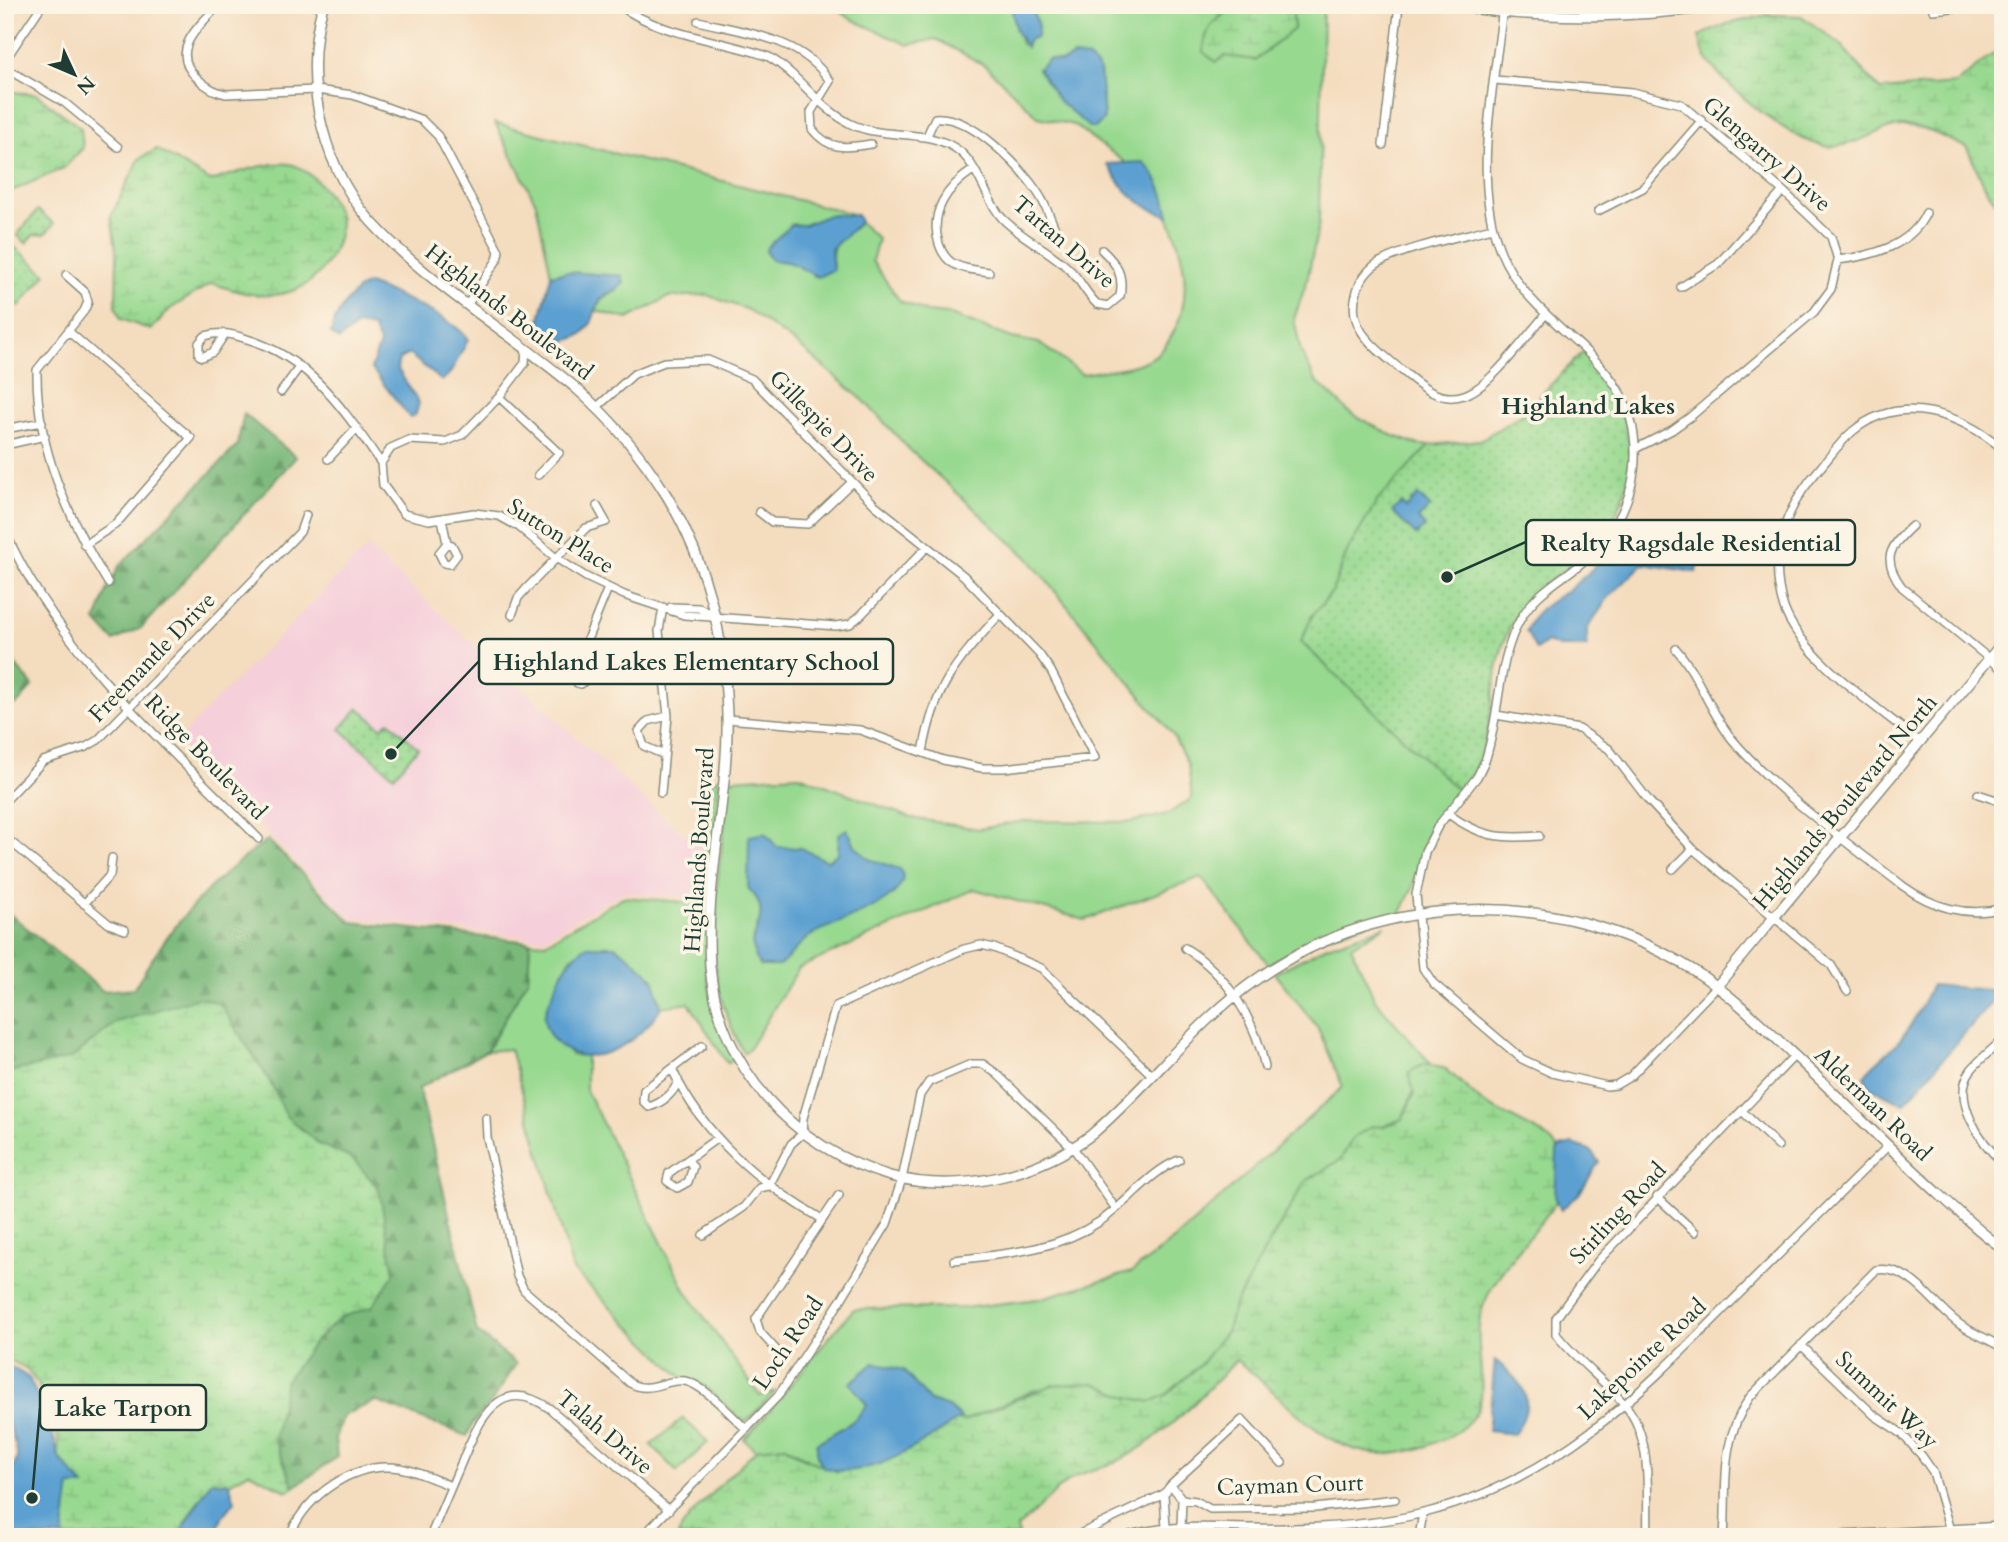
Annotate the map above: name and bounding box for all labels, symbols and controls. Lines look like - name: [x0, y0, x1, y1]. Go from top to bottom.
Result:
- north arrow: [38, 38, 108, 108]
- text: N: [70, 70, 101, 100]
- street label: Glengarry Drive: [1696, 89, 1838, 219]
- street label: Tartan Drive: [1006, 189, 1122, 295]
- street label: Highlands Boulevard: [419, 237, 600, 388]
- street label: Gillespie Drive: [762, 363, 886, 489]
- district label: Highland Lakes: [1501, 390, 1675, 423]
- street label: Sutton Place: [502, 491, 620, 581]
- callout: Realty Ragsdale Residential: [1526, 520, 1855, 565]
- text: Realty Ragsdale Residential: [1541, 527, 1841, 560]
- street label: Freemantle Drive: [82, 585, 222, 729]
- callout: Highland Lakes Elementary School: [479, 639, 893, 684]
- text: Highland Lakes Elementary School: [493, 646, 879, 679]
- street label: Ridge Boulevard: [138, 687, 274, 827]
- street label: Highlands Boulevard North: [1746, 688, 1944, 916]
- street label: Highlands Boulevard: [676, 746, 722, 954]
- street label: Alderman Road: [1807, 1040, 1939, 1169]
- street label: Stirling Road: [1563, 1155, 1674, 1271]
- street label: Loch Road: [745, 1290, 831, 1396]
- street label: Lakepointe Road: [1571, 1291, 1714, 1427]
- street label: Summit Way: [1829, 1344, 1945, 1456]
- street label: Talah Drive: [550, 1383, 660, 1481]
- callout: Lake Tarpon: [40, 1385, 206, 1430]
- text: Lake Tarpon: [54, 1392, 192, 1425]
- street label: Cayman Court: [1216, 1467, 1364, 1503]

